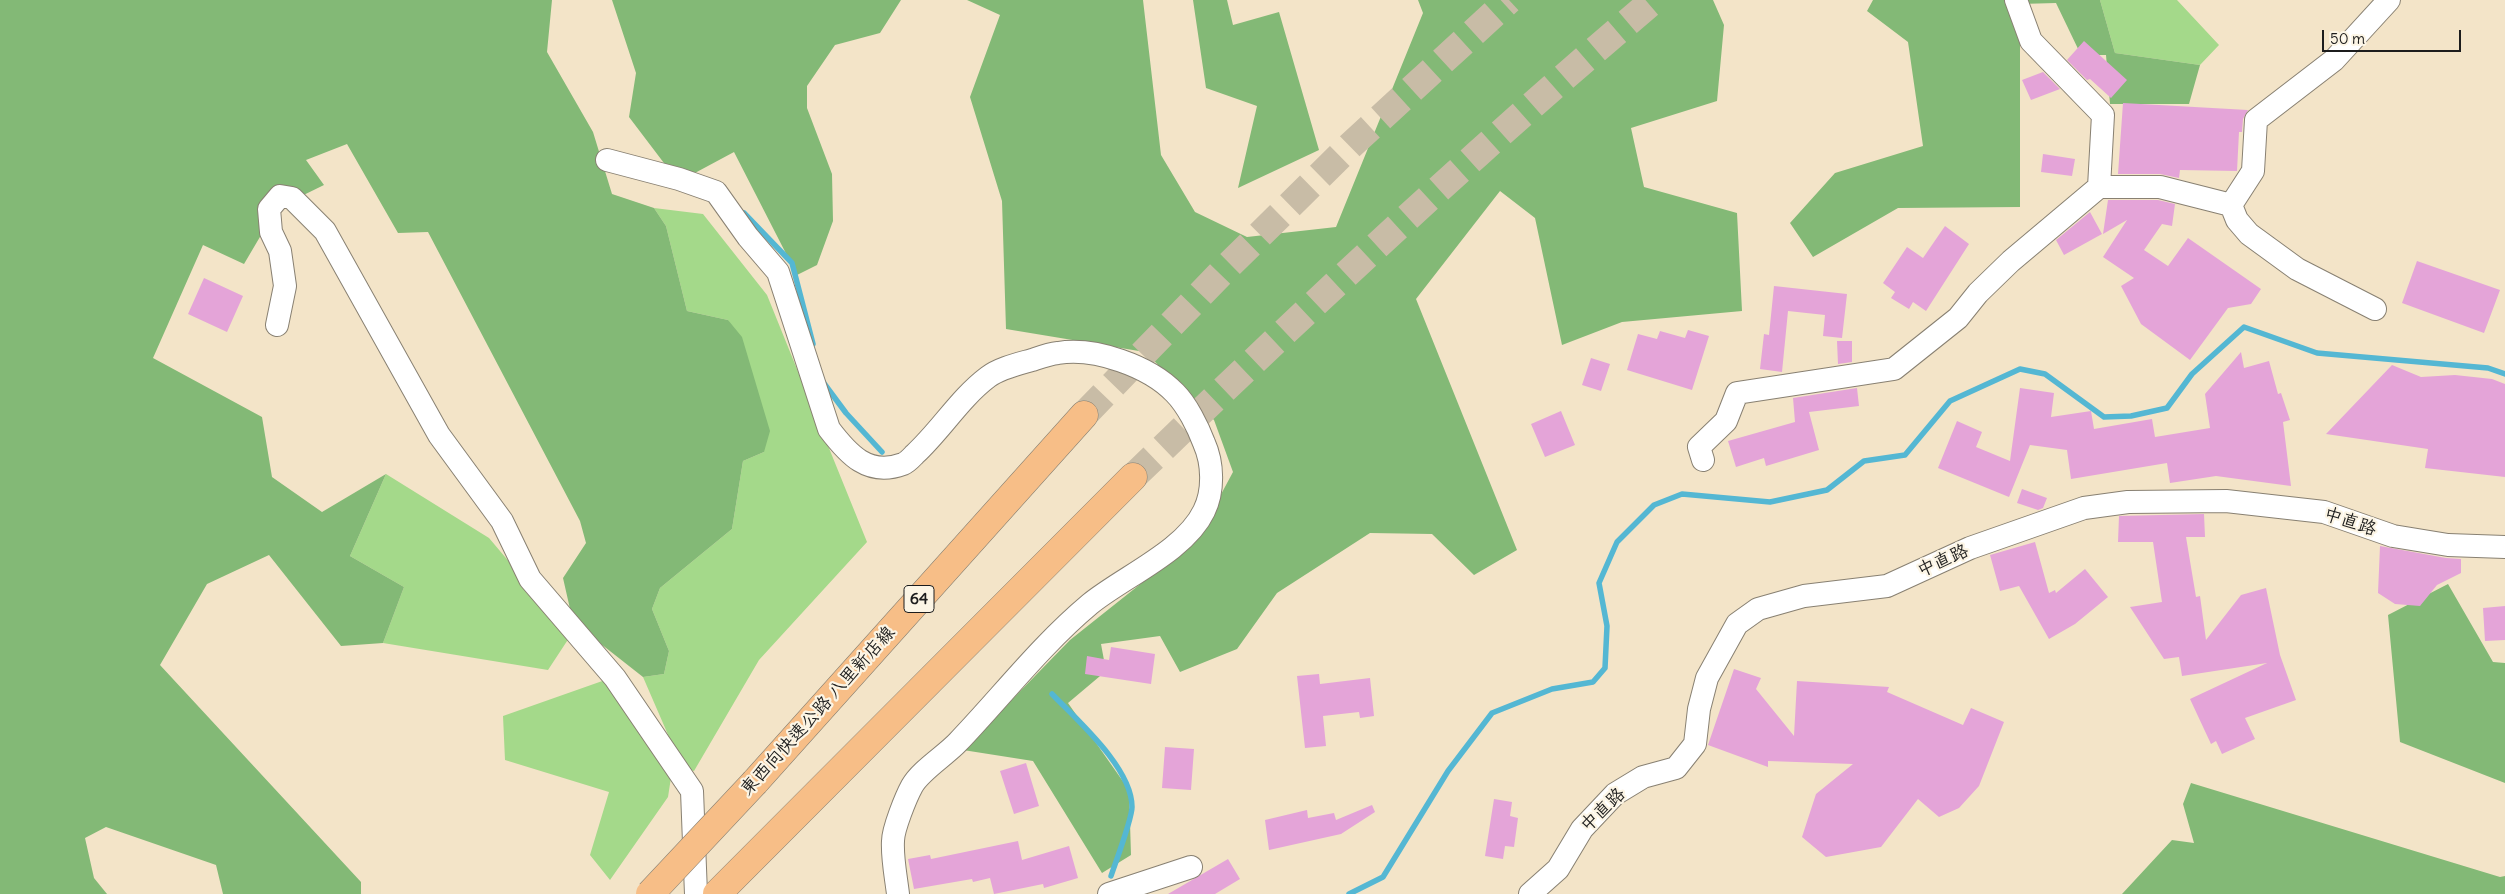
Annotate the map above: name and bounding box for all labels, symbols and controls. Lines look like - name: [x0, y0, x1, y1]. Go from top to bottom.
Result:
- scale bar: [2325, 20, 2464, 52]
- text: 50 m: [2330, 29, 2365, 48]
- street label: 中直路: [2321, 503, 2379, 541]
- street label: 中直路: [1914, 540, 1972, 582]
- road number: 64: [904, 586, 934, 612]
- street label: 東西向快速公路 八里新店線: [736, 622, 900, 800]
- street label: 中直路: [1576, 783, 1630, 837]

